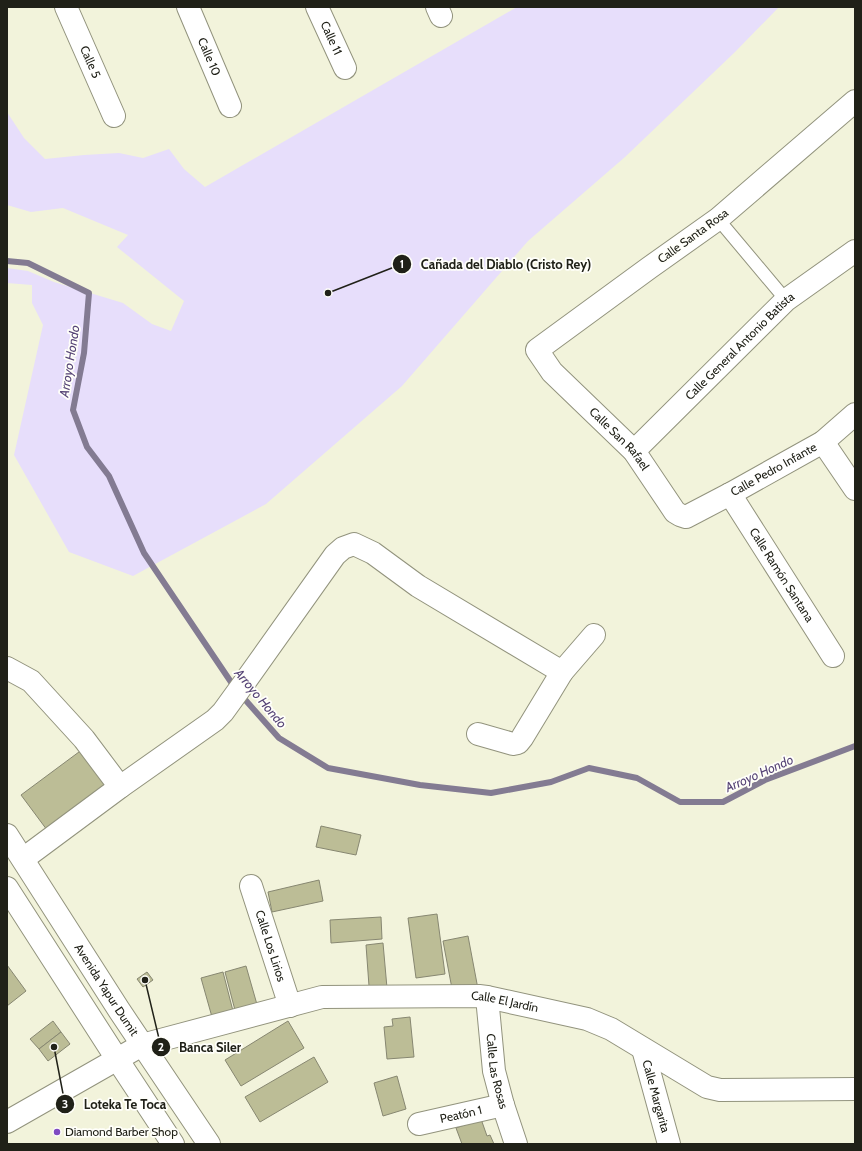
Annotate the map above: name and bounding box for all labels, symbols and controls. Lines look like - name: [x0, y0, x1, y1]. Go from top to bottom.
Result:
- street label: Calle 11: [317, 18, 346, 57]
- street label: Calle 10: [195, 35, 224, 78]
- street label: Calle 5: [77, 43, 104, 80]
- street label: Calle Santa Rosa: [654, 205, 731, 266]
- callout: Cañada del Diablo (Cristo Rey): [392, 252, 599, 277]
- text: 1: [400, 256, 404, 271]
- text: Cañada del Diablo (Cristo Rey): [421, 256, 591, 272]
- street label: Calle General Antonio Batista: [682, 289, 797, 403]
- water label: Arroyo Hondo: [55, 324, 83, 399]
- street label: Calle San Rafael: [586, 404, 653, 473]
- street label: Calle Pedro Infante: [728, 439, 819, 499]
- street label: Calle Ramón Santana: [746, 525, 818, 625]
- water label: Arroyo Hondo: [231, 664, 291, 731]
- water label: Arroyo Hondo: [722, 751, 796, 795]
- street label: Calle Los Lirios: [252, 908, 290, 983]
- street label: Avenida Yapur Dumit: [72, 941, 142, 1038]
- street label: Calle El Jardín: [471, 988, 540, 1015]
- street label: Calle Las Rosas: [483, 1033, 512, 1111]
- callout: Banca Siler: [151, 1034, 249, 1059]
- text: 2: [158, 1039, 164, 1054]
- text: Banca Siler: [179, 1039, 242, 1055]
- street label: Calle Margarita: [639, 1058, 674, 1134]
- callout: Loteka Te Toca: [55, 1091, 174, 1116]
- text: 3: [62, 1096, 68, 1111]
- text: Loteka Te Toca: [84, 1096, 167, 1112]
- street label: Peatón 1: [438, 1102, 483, 1126]
- place label: Diamond Barber Shop: [65, 1124, 178, 1139]
- marker: Diamond Barber Shop: [52, 1127, 62, 1137]

